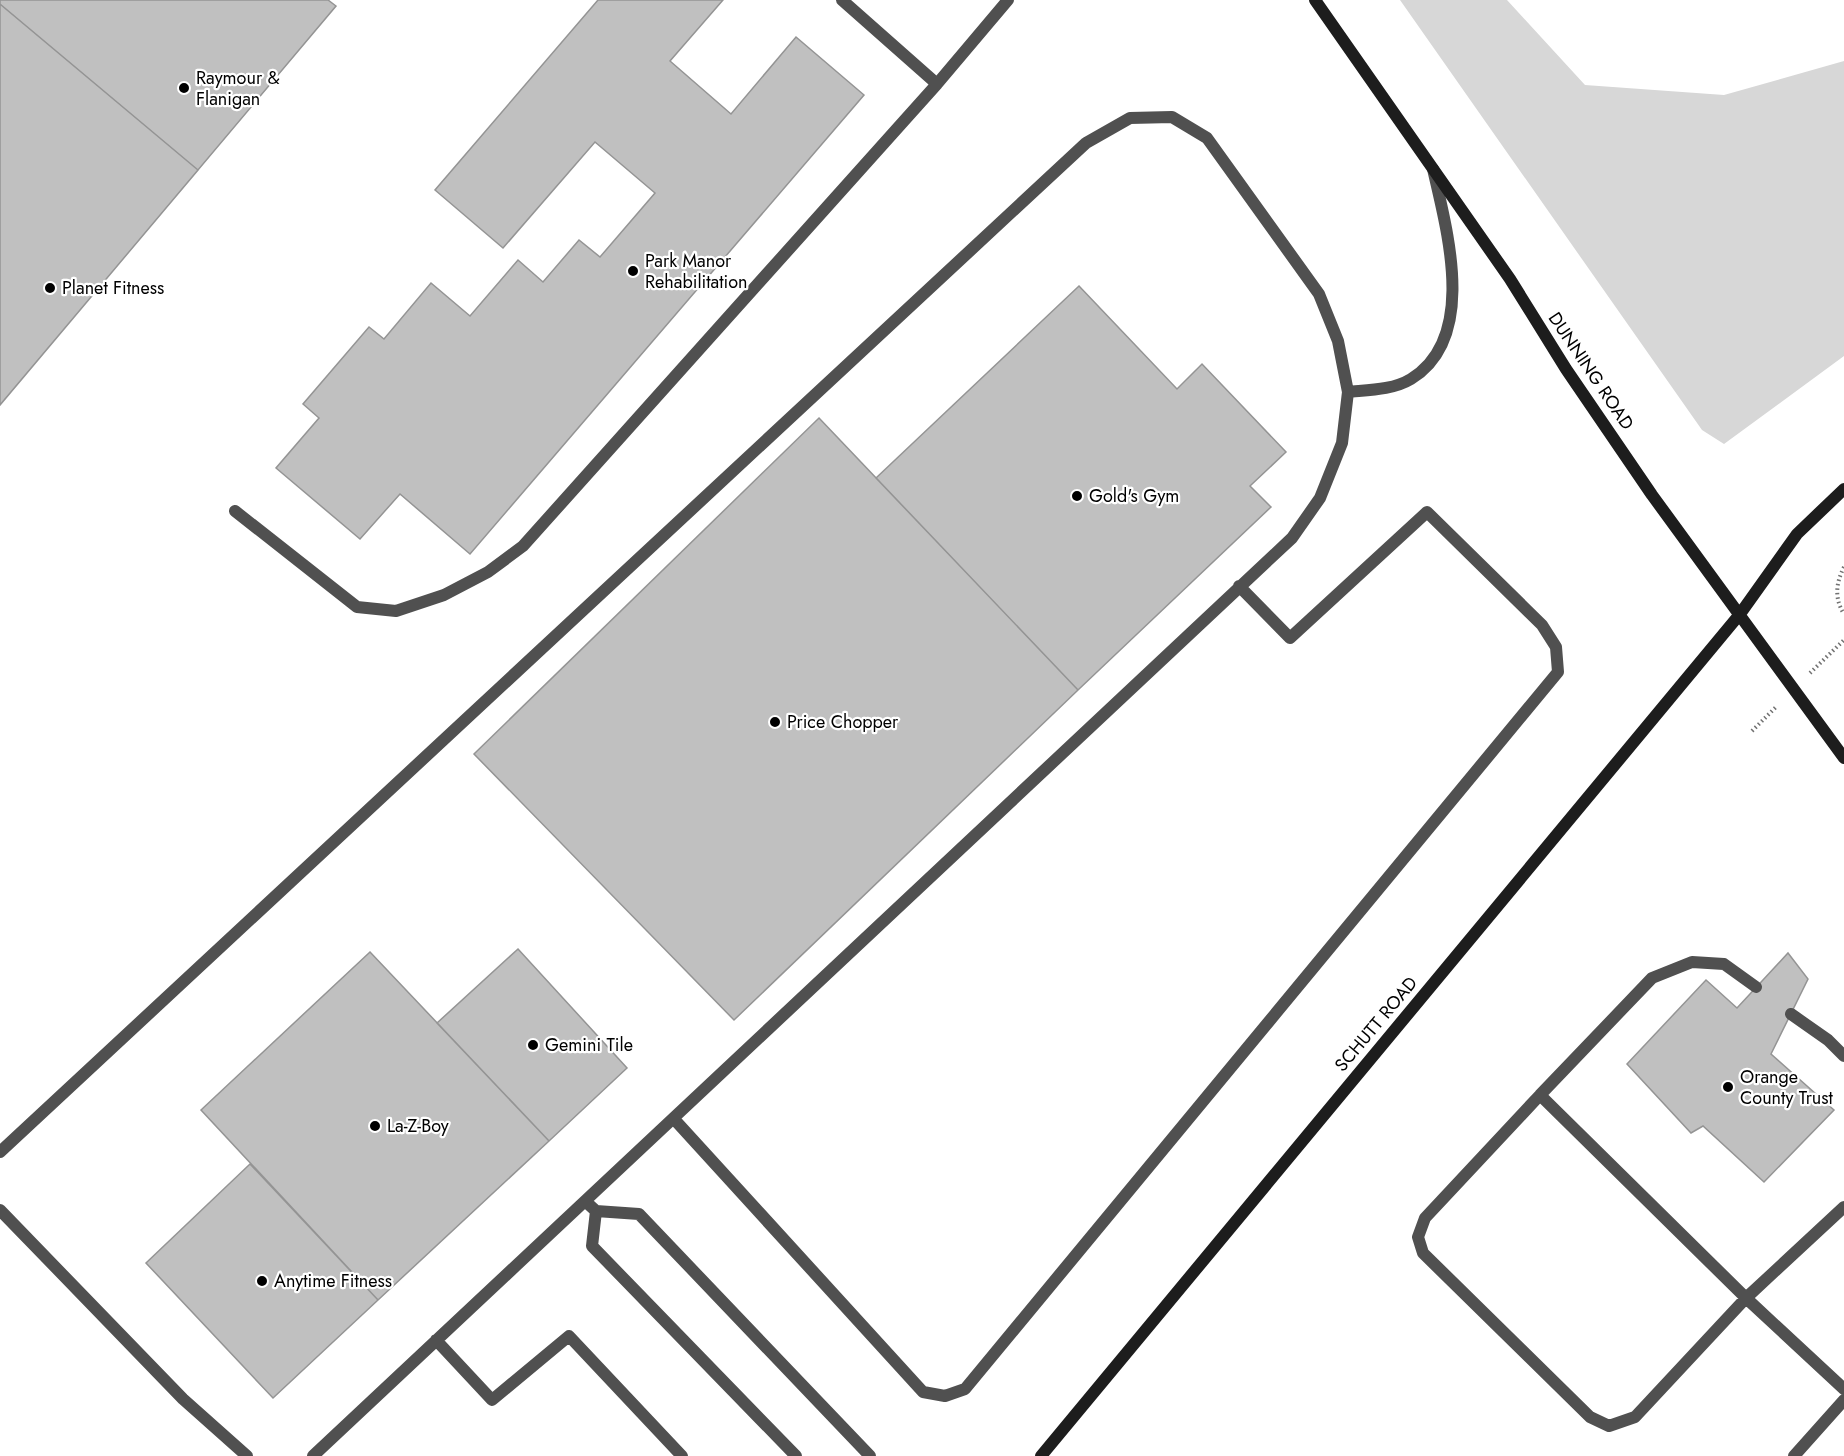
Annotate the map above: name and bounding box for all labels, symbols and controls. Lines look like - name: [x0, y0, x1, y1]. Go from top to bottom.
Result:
- place label: Raymour & Flanigan: [196, 65, 280, 112]
- marker: Raymour & Flanigan: [177, 81, 191, 95]
- place label: Park Manor Rehabilitation: [645, 248, 747, 295]
- marker: Park Manor Rehabilitation: [626, 264, 640, 278]
- place label: Planet Fitness: [62, 275, 164, 301]
- marker: Planet Fitness: [43, 281, 57, 295]
- street label: DUNNING ROAD: [1542, 307, 1640, 435]
- place label: Gold's Gym: [1089, 483, 1179, 509]
- marker: Gold's Gym: [1070, 489, 1084, 503]
- place label: Price Chopper: [787, 709, 899, 735]
- marker: Price Chopper: [768, 715, 782, 729]
- street label: SCHUTT ROAD: [1328, 971, 1424, 1077]
- place label: Gemini Tile: [545, 1032, 633, 1058]
- marker: Gemini Tile: [526, 1038, 540, 1052]
- place label: Orange County Trust: [1740, 1064, 1834, 1111]
- marker: Orange County Trust: [1721, 1080, 1735, 1094]
- place label: La-Z-Boy: [387, 1113, 449, 1139]
- marker: La-Z-Boy: [368, 1119, 382, 1133]
- place label: Anytime Fitness: [274, 1268, 392, 1294]
- marker: Anytime Fitness: [255, 1274, 269, 1288]

